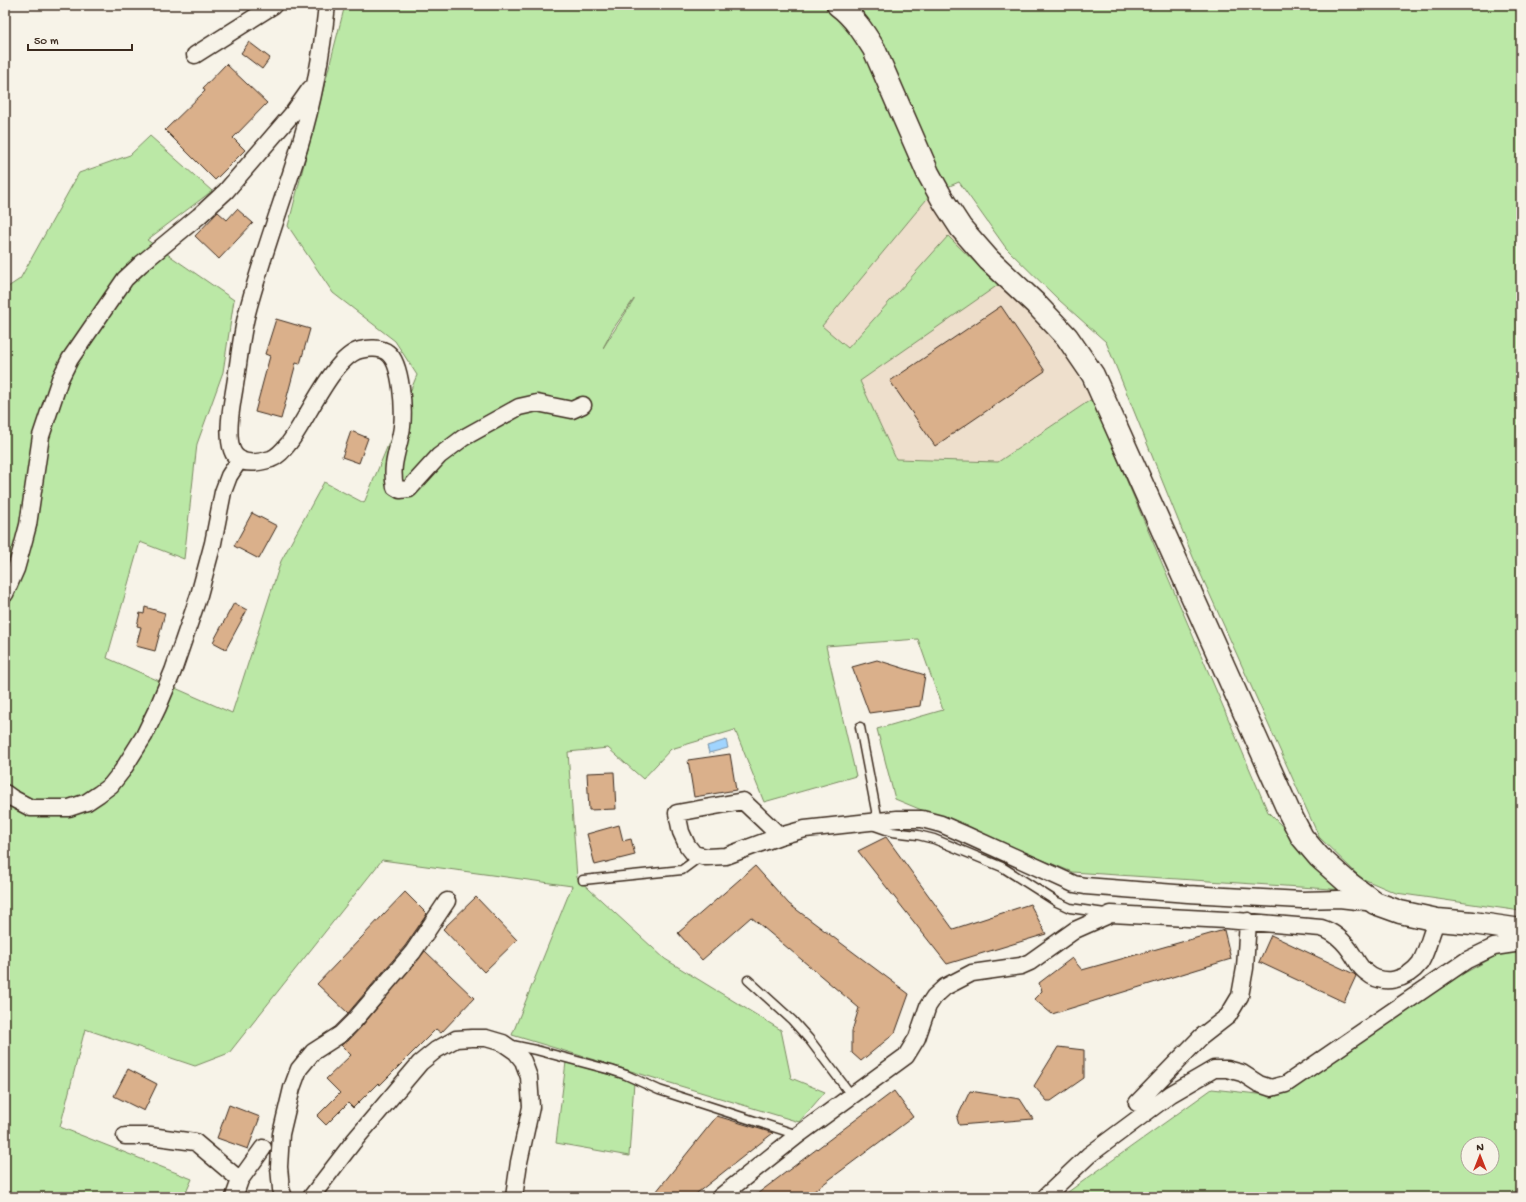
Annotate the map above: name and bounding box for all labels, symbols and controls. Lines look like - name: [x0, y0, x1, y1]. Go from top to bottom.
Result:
- scale bar: [28, 26, 132, 52]
- text: 50 m: [34, 35, 59, 49]
- north arrow: [1460, 1136, 1500, 1176]
- text: N: [1476, 1142, 1484, 1154]

